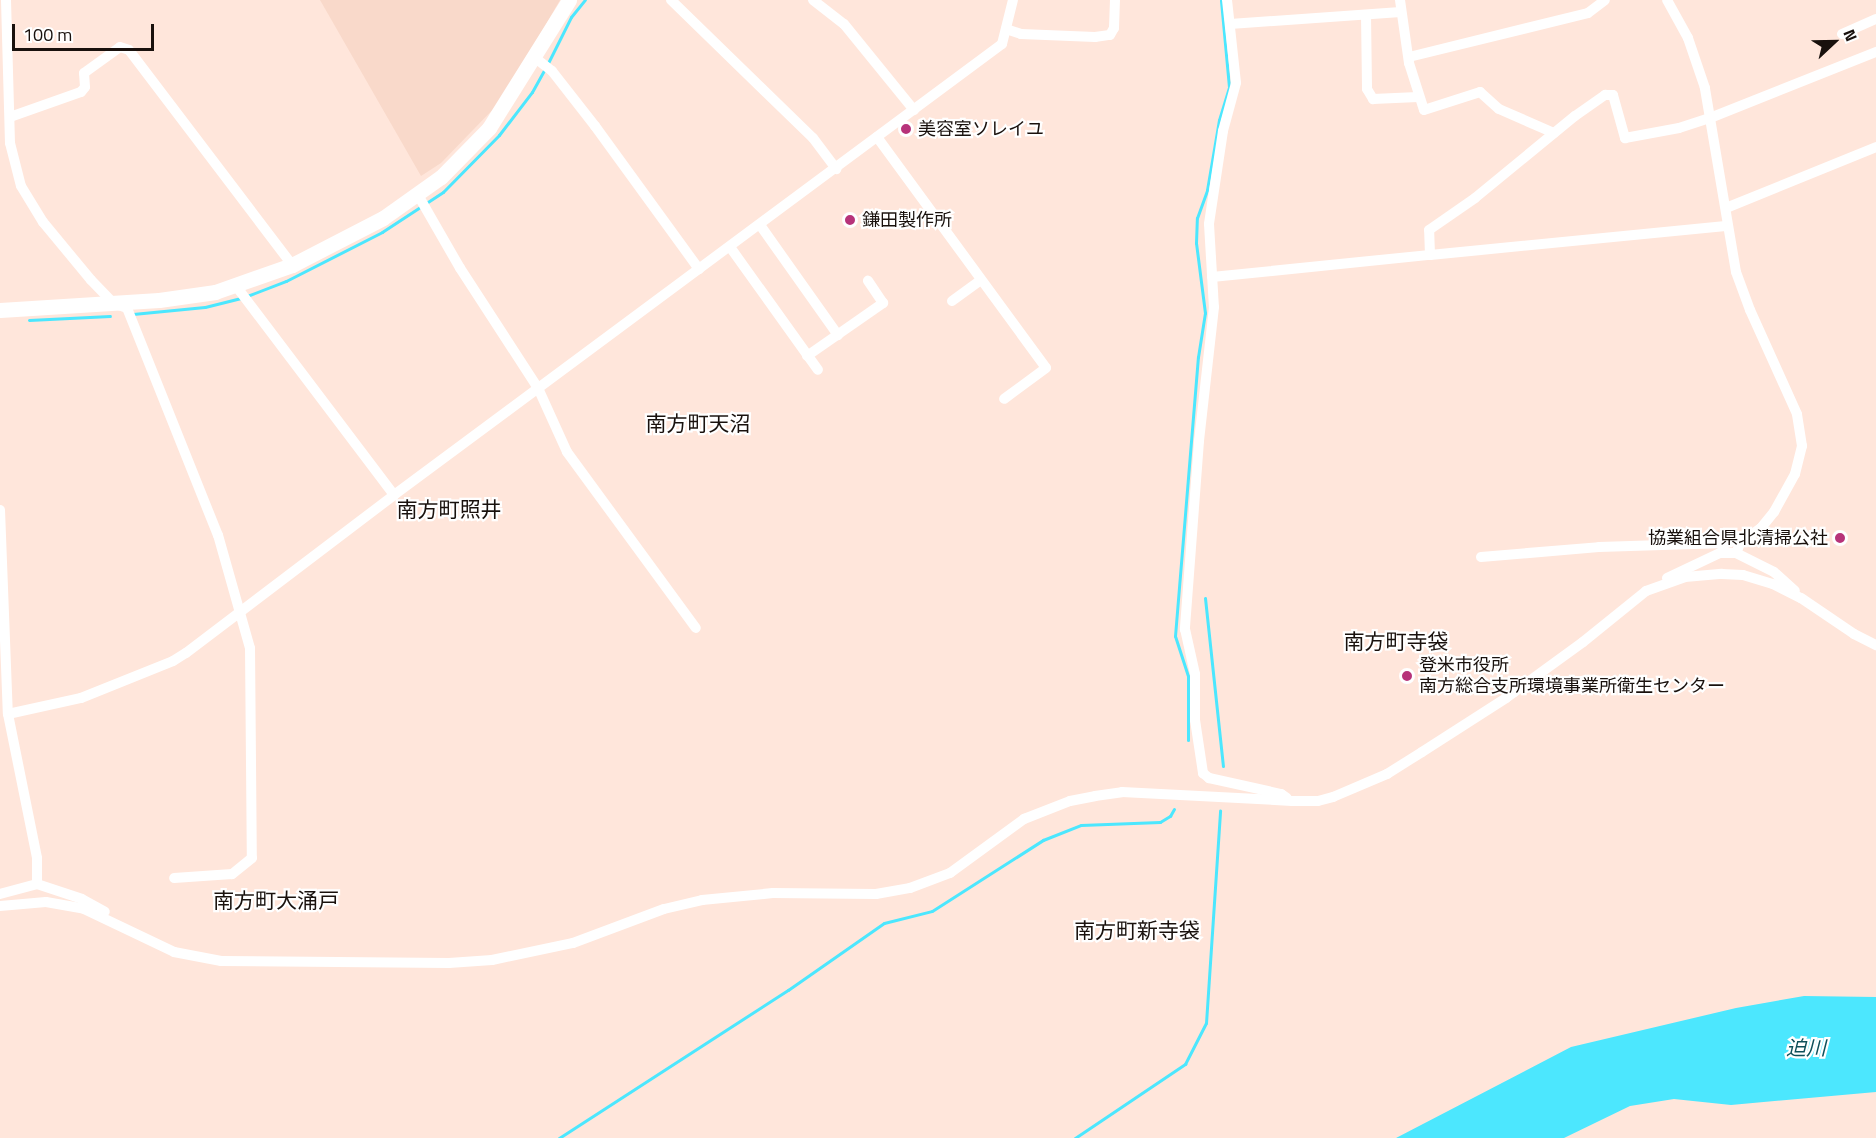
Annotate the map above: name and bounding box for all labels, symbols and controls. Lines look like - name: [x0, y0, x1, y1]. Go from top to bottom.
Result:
- scale bar: [15, 12, 158, 50]
- north arrow: [1804, 12, 1864, 72]
- text: 100 m: [23, 21, 72, 48]
- text: N: [1837, 26, 1864, 45]
- place label: 美容室ソレイユ: [918, 118, 1044, 140]
- marker: 美容室ソレイユ: [899, 122, 913, 136]
- place label: 鎌田製作所: [862, 209, 952, 231]
- marker: 鎌田製作所: [843, 213, 857, 227]
- district label: 南方町天沼: [646, 410, 750, 436]
- district label: 南方町照井: [397, 496, 501, 522]
- place label: 協業組合県北清掃公社: [1648, 527, 1828, 549]
- marker: 協業組合県北清掃公社: [1833, 531, 1847, 545]
- district label: 南方町寺袋: [1344, 628, 1448, 654]
- place label: 登米市役所 南方総合支所環境事業所衛生センター: [1419, 655, 1725, 698]
- marker: 登米市役所 南方総合支所環境事業所衛生センター: [1400, 669, 1414, 683]
- district label: 南方町大涌戸: [213, 887, 339, 913]
- district label: 南方町新寺袋: [1074, 917, 1200, 943]
- water label: 迫川: [1786, 1035, 1826, 1059]

